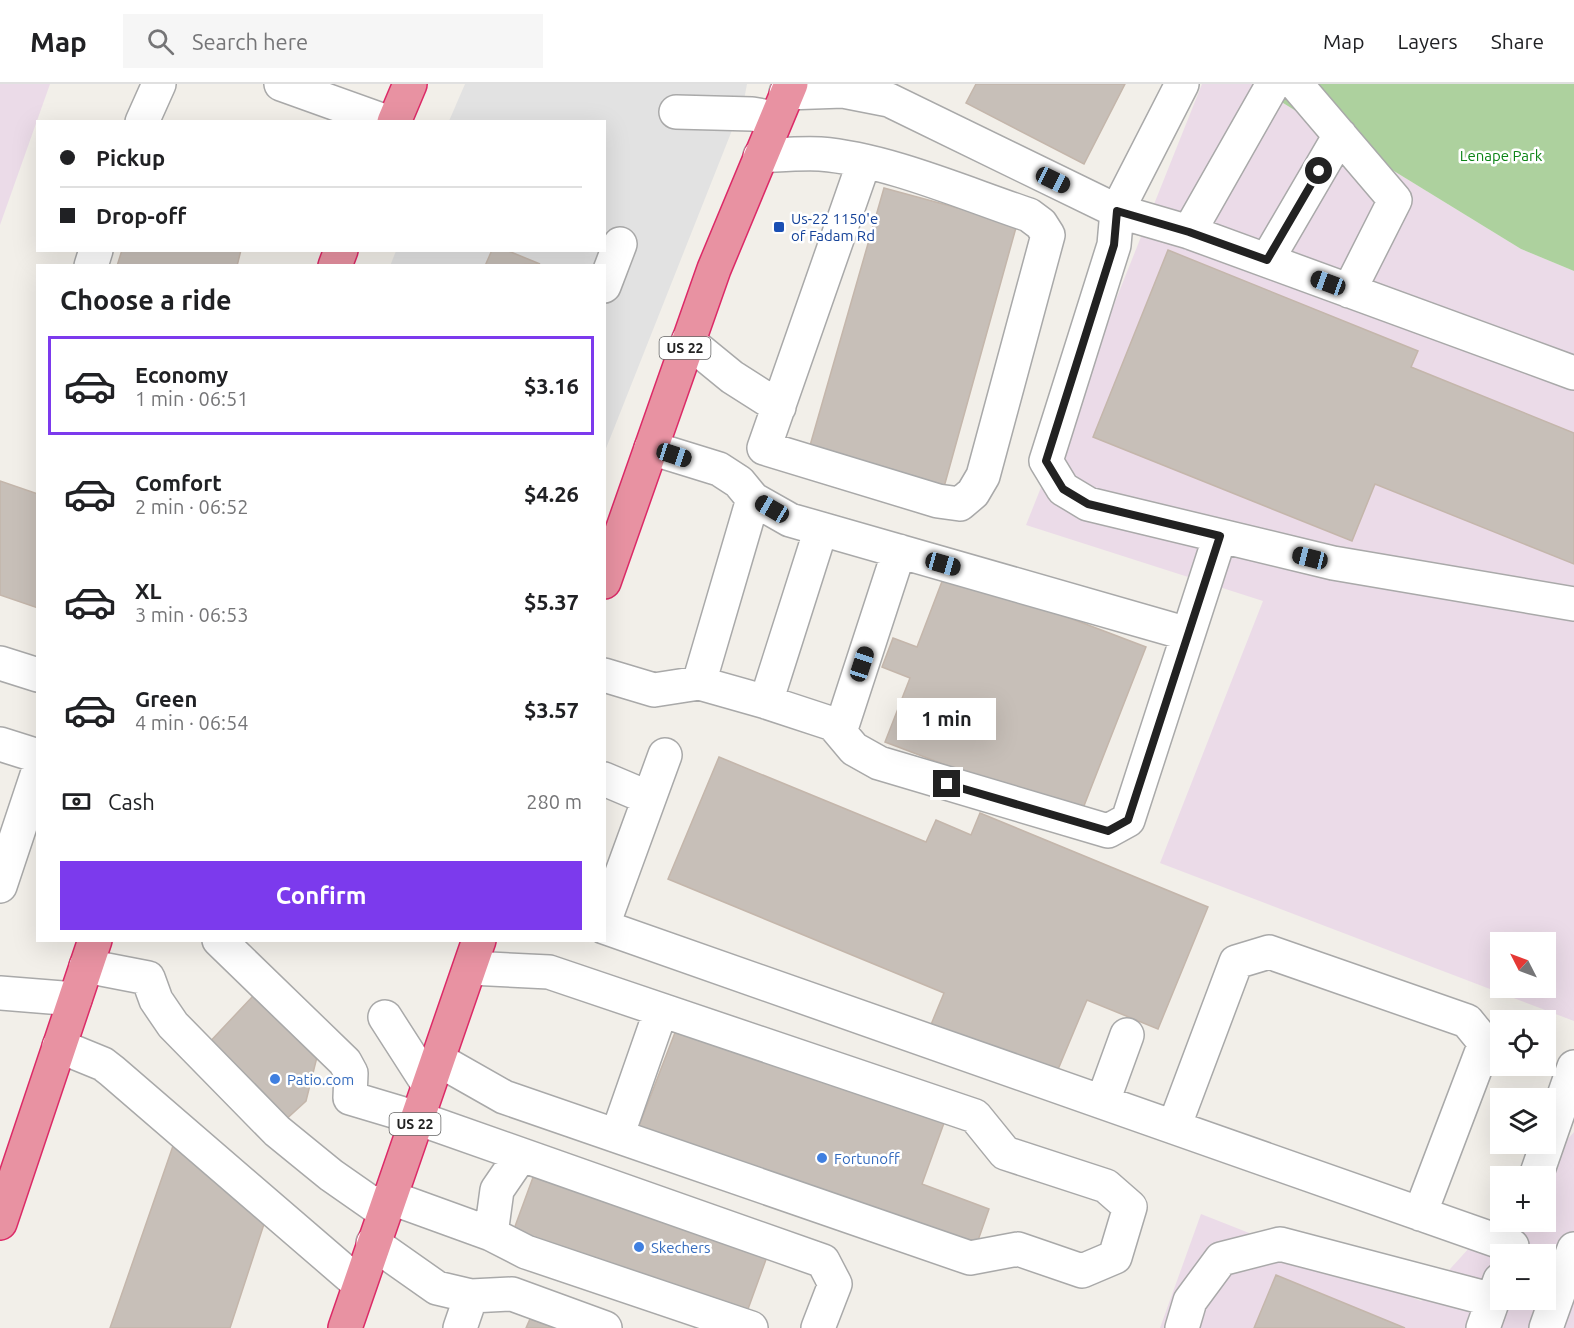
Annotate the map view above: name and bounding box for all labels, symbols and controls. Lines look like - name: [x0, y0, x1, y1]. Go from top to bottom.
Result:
- search box: [123, 14, 543, 68]
- icon: search: [144, 25, 177, 58]
- text: Map: [30, 26, 87, 57]
- text: Search here: [192, 29, 308, 54]
- text: Map: [1323, 29, 1364, 53]
- text: Layers: [1397, 29, 1458, 53]
- text: Share: [1491, 29, 1544, 53]
- text: Pickup: [96, 145, 165, 170]
- park label: Lenape Park: [1460, 147, 1543, 164]
- route start: [1305, 157, 1332, 184]
- car: [1033, 164, 1073, 196]
- text: Drop-off: [96, 203, 186, 228]
- place label: Us-22 1150'e of Fadam Rd: [791, 210, 878, 244]
- marker: Us-22 1150'e of Fadam Rd: [772, 220, 786, 234]
- car: [1308, 268, 1348, 298]
- text: Choose a ride: [60, 285, 232, 315]
- road number: US 22: [660, 337, 710, 359]
- icon: car: [63, 359, 117, 413]
- text: Economy: [135, 362, 228, 387]
- text: $3.16: [524, 373, 579, 398]
- text: 1 min · 06:51: [135, 387, 249, 410]
- car: [654, 441, 694, 469]
- icon: car: [63, 467, 117, 521]
- text: Comfort: [135, 470, 222, 495]
- text: $4.26: [524, 481, 579, 506]
- car: [752, 492, 792, 526]
- text: 2 min · 06:52: [135, 495, 249, 518]
- car: [1290, 545, 1330, 571]
- car: [923, 550, 963, 578]
- icon: car: [63, 575, 117, 629]
- text: XL: [135, 578, 162, 603]
- text: $5.37: [524, 589, 579, 614]
- text: 3 min · 06:53: [135, 603, 249, 626]
- car: [848, 644, 876, 684]
- icon: car: [63, 683, 117, 737]
- text: Green: [135, 686, 197, 711]
- text: $3.57: [524, 697, 579, 722]
- callout: 1 min: [898, 697, 996, 739]
- text: 1 min: [921, 707, 972, 730]
- text: 4 min · 06:54: [135, 711, 249, 734]
- route end: [933, 770, 960, 797]
- icon: cash: [60, 785, 93, 818]
- text: Cash: [108, 789, 155, 814]
- text: 280 m: [526, 790, 582, 813]
- button: Confirm: [60, 861, 582, 930]
- north arrow: [1490, 932, 1556, 998]
- map controls: [1490, 932, 1556, 1310]
- button: locate: [1490, 1010, 1556, 1076]
- place label: Patio.com: [287, 1071, 354, 1088]
- marker: Patio.com: [268, 1072, 282, 1086]
- button: layers: [1490, 1088, 1556, 1154]
- road number: US 22: [390, 1113, 440, 1135]
- place label: Fortunoff: [834, 1150, 900, 1167]
- marker: Fortunoff: [815, 1151, 829, 1165]
- button: +: [1490, 1166, 1556, 1232]
- place label: Skechers: [651, 1239, 710, 1256]
- marker: Skechers: [632, 1240, 646, 1254]
- button: −: [1490, 1244, 1556, 1310]

